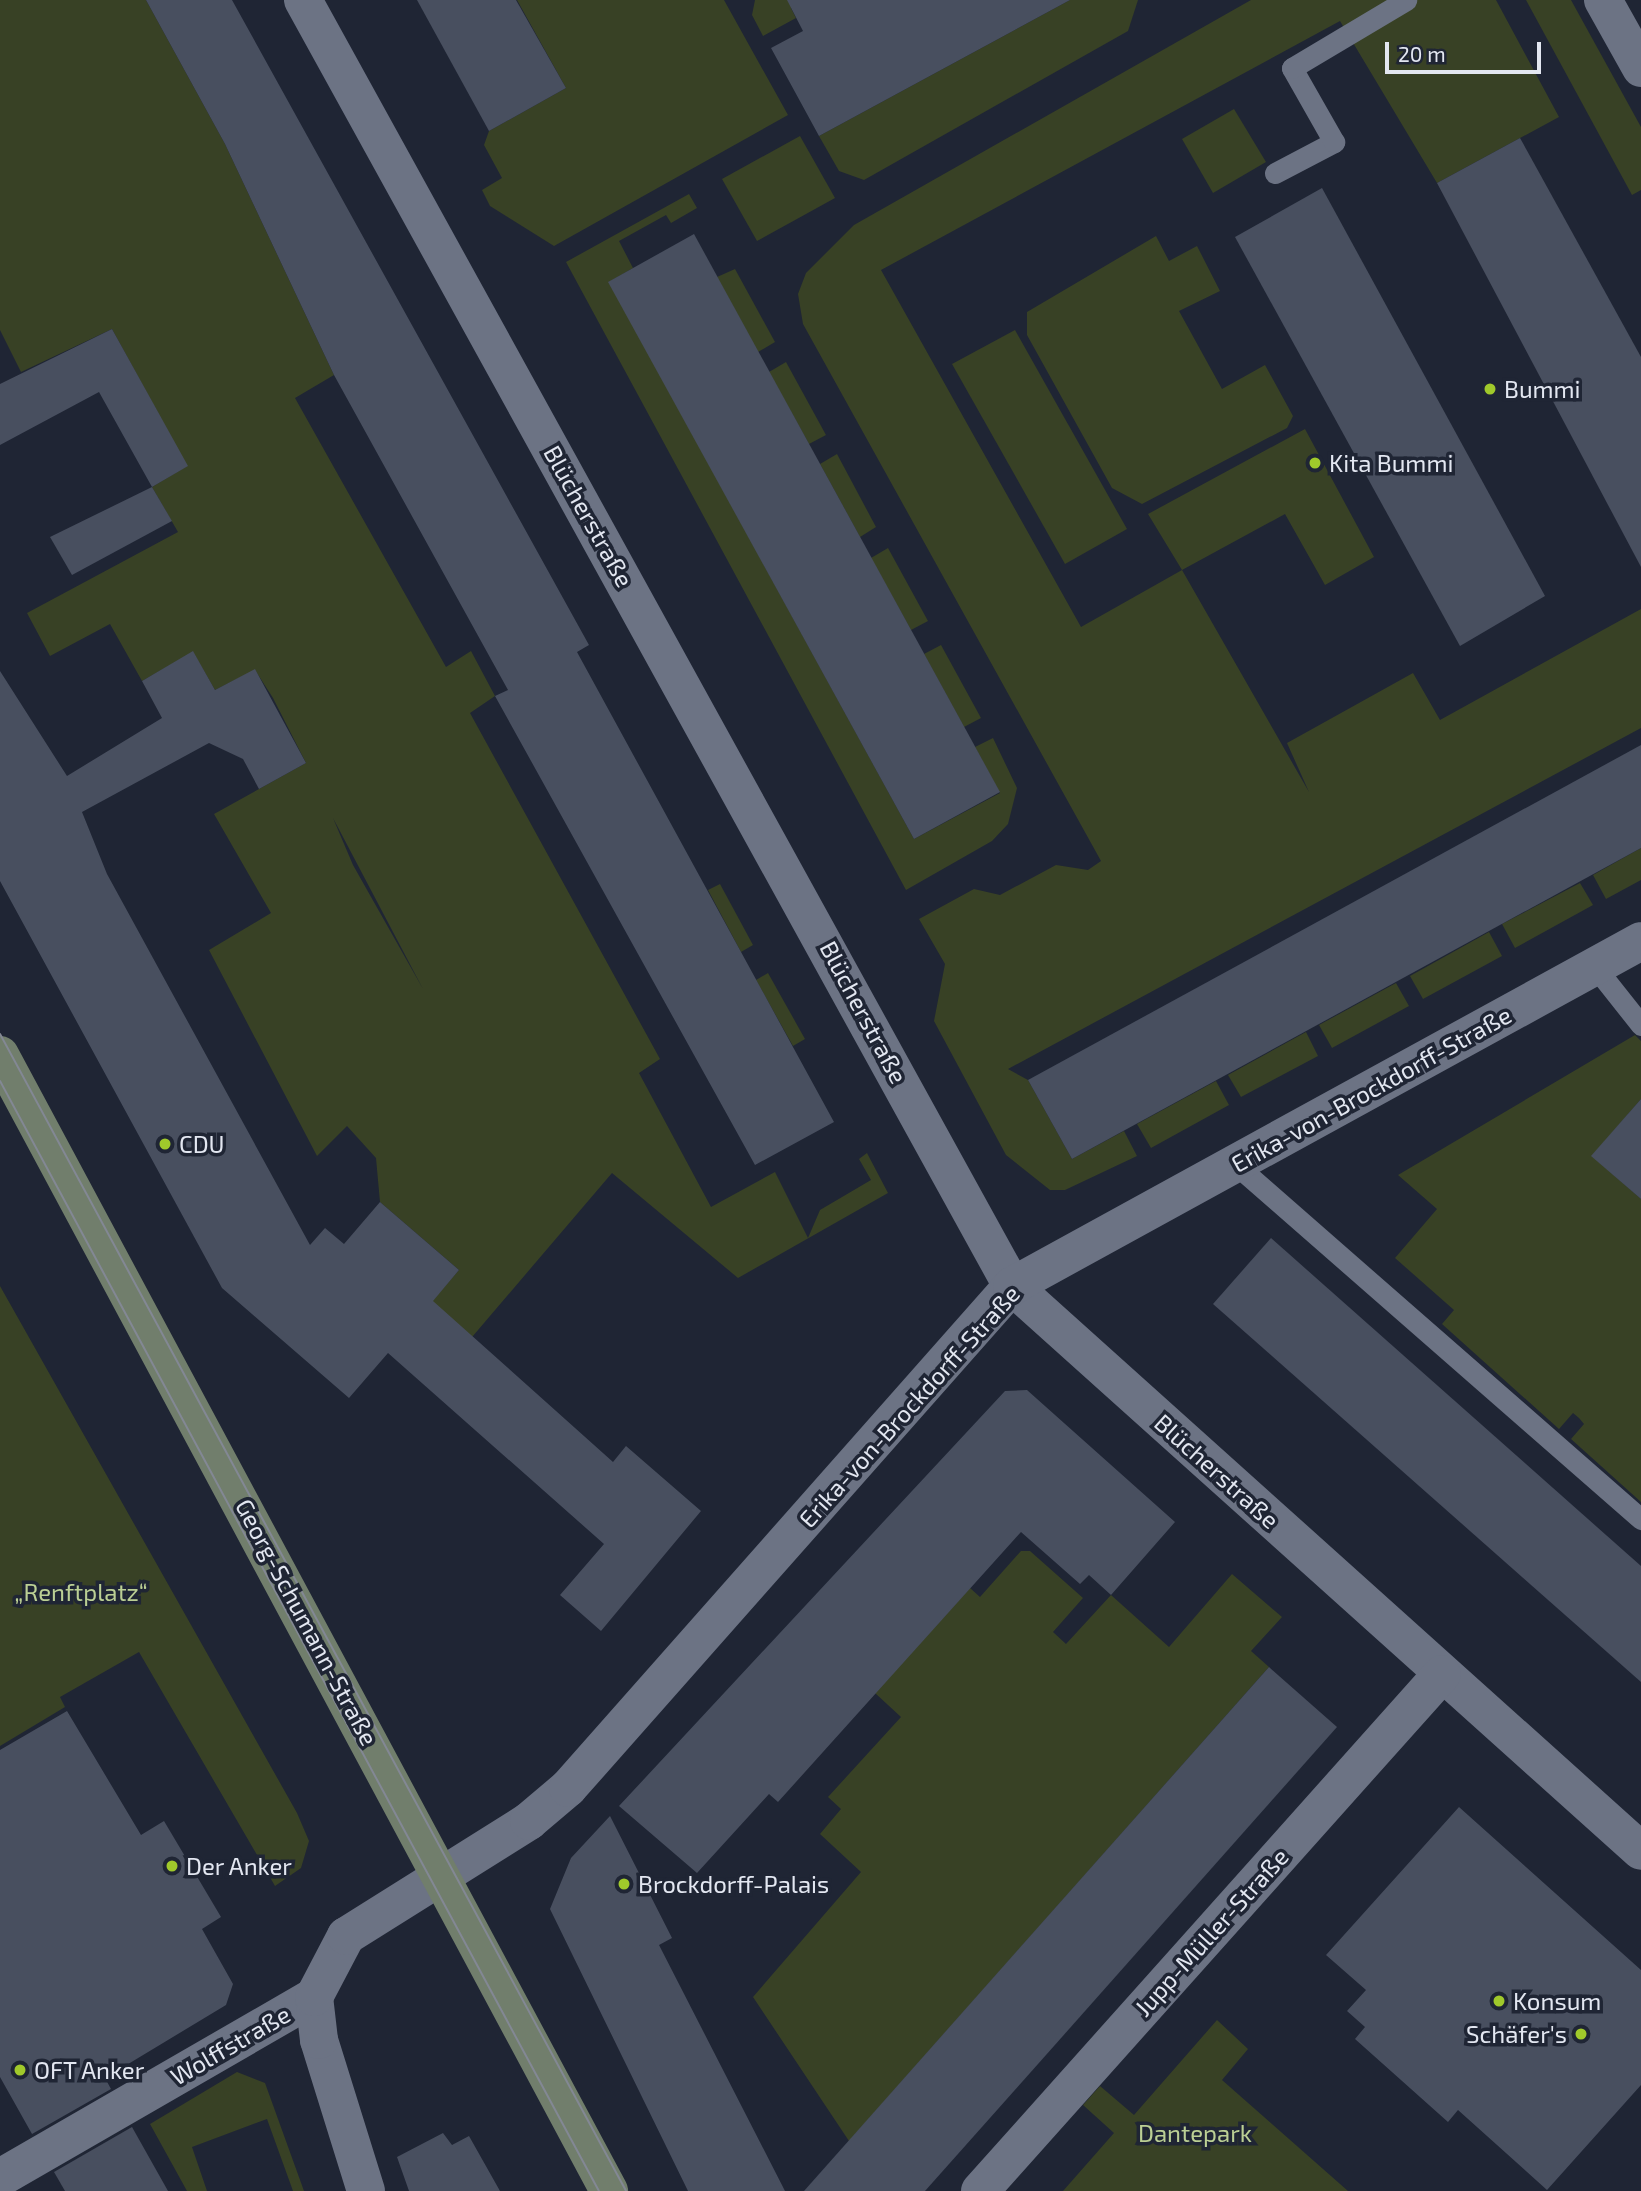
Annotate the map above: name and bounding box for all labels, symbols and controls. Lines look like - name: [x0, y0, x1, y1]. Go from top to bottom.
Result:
- scale bar: [1389, 28, 1545, 72]
- text: 20 m: [1398, 41, 1446, 66]
- place label: Bummi: [1504, 375, 1581, 403]
- marker: Bummi: [1482, 381, 1498, 397]
- street label: Blücherstraße: [538, 440, 640, 592]
- place label: Kita Bummi: [1329, 449, 1453, 477]
- marker: Kita Bummi: [1307, 455, 1323, 471]
- street label: Blücherstraße: [814, 936, 914, 1088]
- street label: Erika-von-Brockdorff-Straße: [1226, 1000, 1516, 1178]
- place label: CDU: [179, 1130, 225, 1158]
- marker: CDU: [157, 1136, 173, 1152]
- street label: Erika-von-Brockdorff-Straße: [793, 1279, 1025, 1533]
- street label: Blücherstraße: [1149, 1408, 1285, 1534]
- street label: Georg-Schumann-Straße: [230, 1494, 384, 1750]
- park label: „Renftplatz“: [14, 1578, 148, 1606]
- street label: Jupp-Müller-Straße: [1128, 1842, 1294, 2022]
- place label: Der Anker: [186, 1852, 293, 1880]
- marker: Der Anker: [164, 1858, 180, 1874]
- place label: Brockdorff-Palais: [638, 1870, 829, 1898]
- marker: Brockdorff-Palais: [616, 1876, 632, 1892]
- place label: Konsum: [1513, 1987, 1601, 2015]
- marker: Konsum: [1491, 1993, 1507, 2009]
- street label: Wolffstraße: [165, 1999, 295, 2091]
- place label: Schäfer's: [1466, 2020, 1567, 2048]
- marker: Schäfer's: [1573, 2026, 1589, 2042]
- place label: OFT Anker: [34, 2056, 146, 2084]
- marker: OFT Anker: [12, 2062, 28, 2078]
- park label: Dantepark: [1138, 2119, 1252, 2147]

